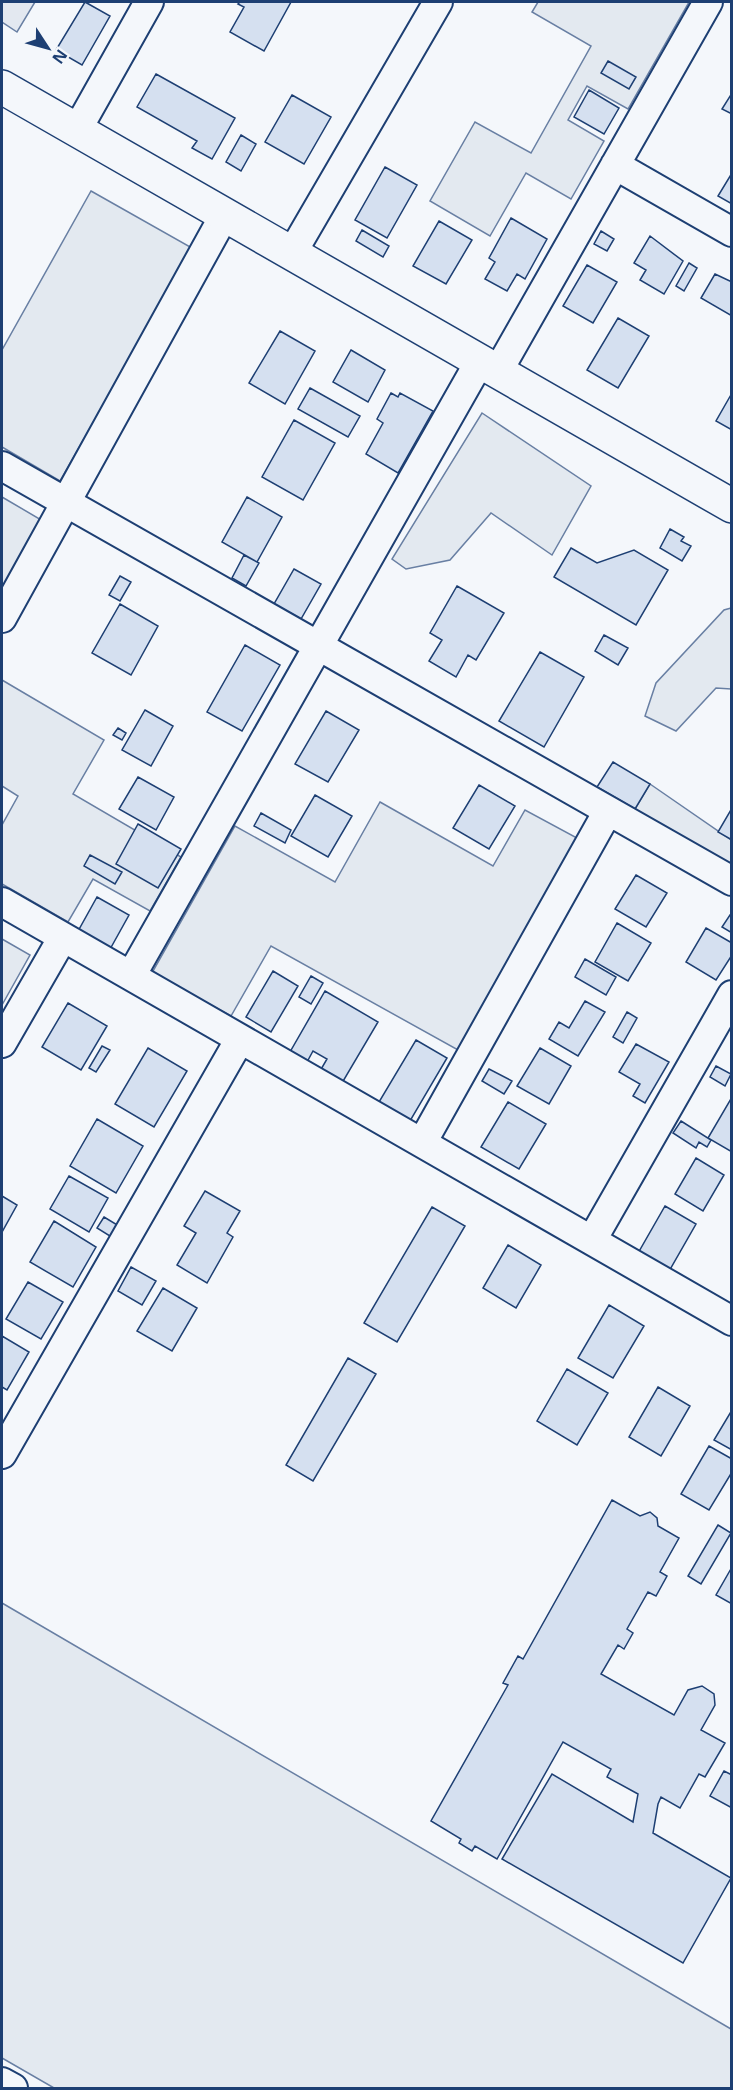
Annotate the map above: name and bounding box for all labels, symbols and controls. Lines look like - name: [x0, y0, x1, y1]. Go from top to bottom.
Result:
- north arrow: [18, 18, 78, 78]
- text: N: [47, 45, 73, 69]

